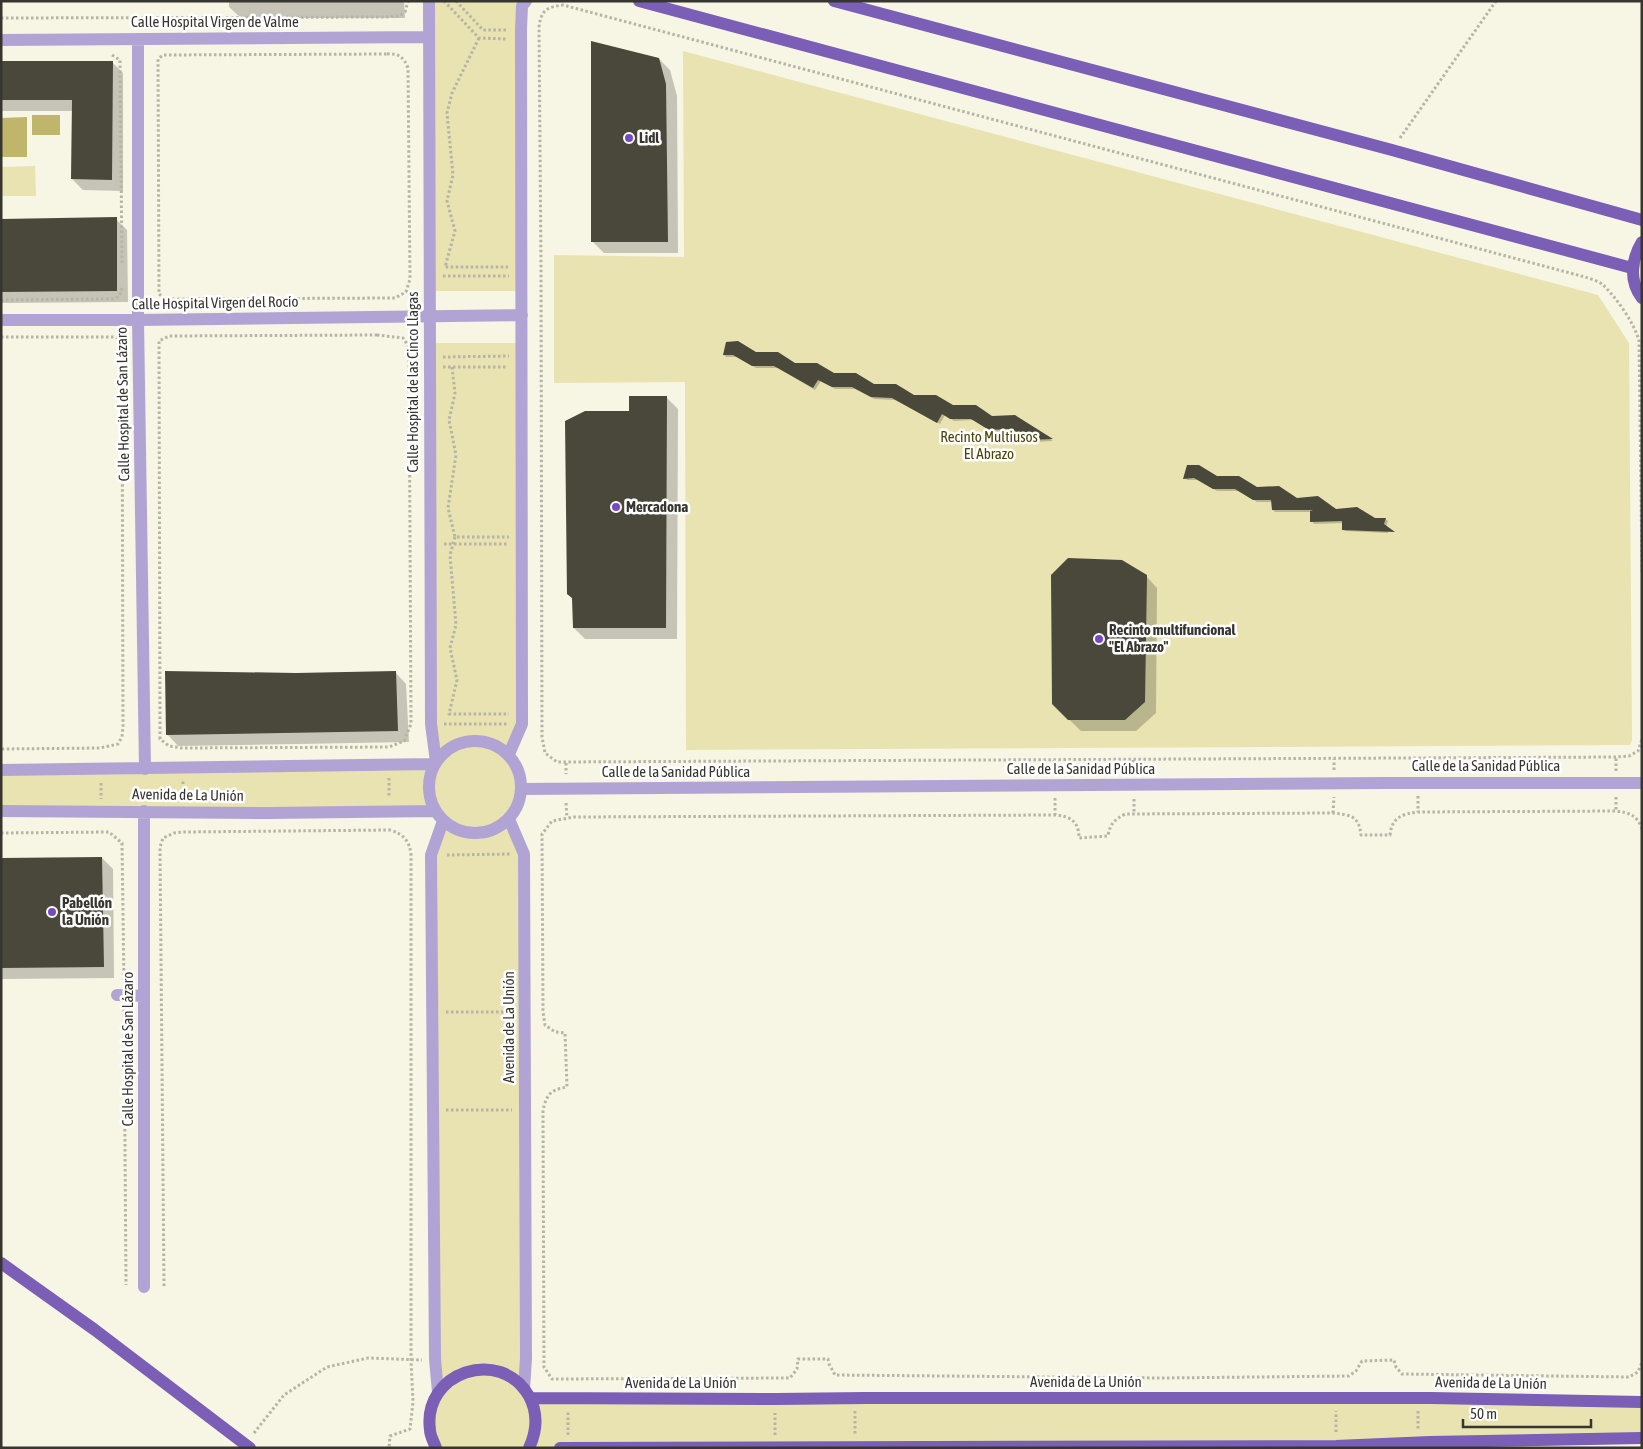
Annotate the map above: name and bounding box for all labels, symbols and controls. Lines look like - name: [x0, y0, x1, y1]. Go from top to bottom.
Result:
- street label: Calle Hospital Virgen de Valme: [131, 13, 299, 30]
- place label: Lidl: [639, 129, 660, 146]
- marker: Lidl: [623, 132, 635, 144]
- street label: Calle Hospital de las Cinco Llagas: [404, 292, 421, 472]
- street label: Calle Hospital Virgen del Rocío: [131, 293, 299, 312]
- street label: Calle Hospital de San Lázaro: [113, 327, 132, 481]
- park label: Recinto Multiusos El Abrazo: [940, 428, 1038, 462]
- place label: Mercadona: [626, 498, 688, 515]
- marker: Mercadona: [610, 501, 622, 513]
- place label: Recinto multifuncional "El Abrazo": [1109, 621, 1237, 655]
- marker: Recinto multifuncional "El Abrazo": [1093, 633, 1105, 645]
- street label: Calle de la Sanidad Pública: [1412, 757, 1560, 774]
- street label: Calle de la Sanidad Pública: [1007, 760, 1155, 777]
- street label: Calle de la Sanidad Pública: [602, 763, 750, 780]
- street label: Avenida de La Unión: [132, 785, 244, 804]
- place label: Pabellón la Unión: [62, 894, 112, 928]
- marker: Pabellón la Unión: [46, 906, 58, 918]
- street label: Avenida de La Unión: [500, 971, 517, 1083]
- street label: Calle Hospital de San Lázaro: [119, 972, 136, 1126]
- street label: Avenida de La Unión: [1030, 1373, 1142, 1390]
- street label: Avenida de La Unión: [1435, 1373, 1547, 1392]
- street label: Avenida de La Unión: [625, 1374, 737, 1391]
- scale bar: [1463, 1396, 1590, 1428]
- text: 50 m: [1470, 1405, 1497, 1422]

